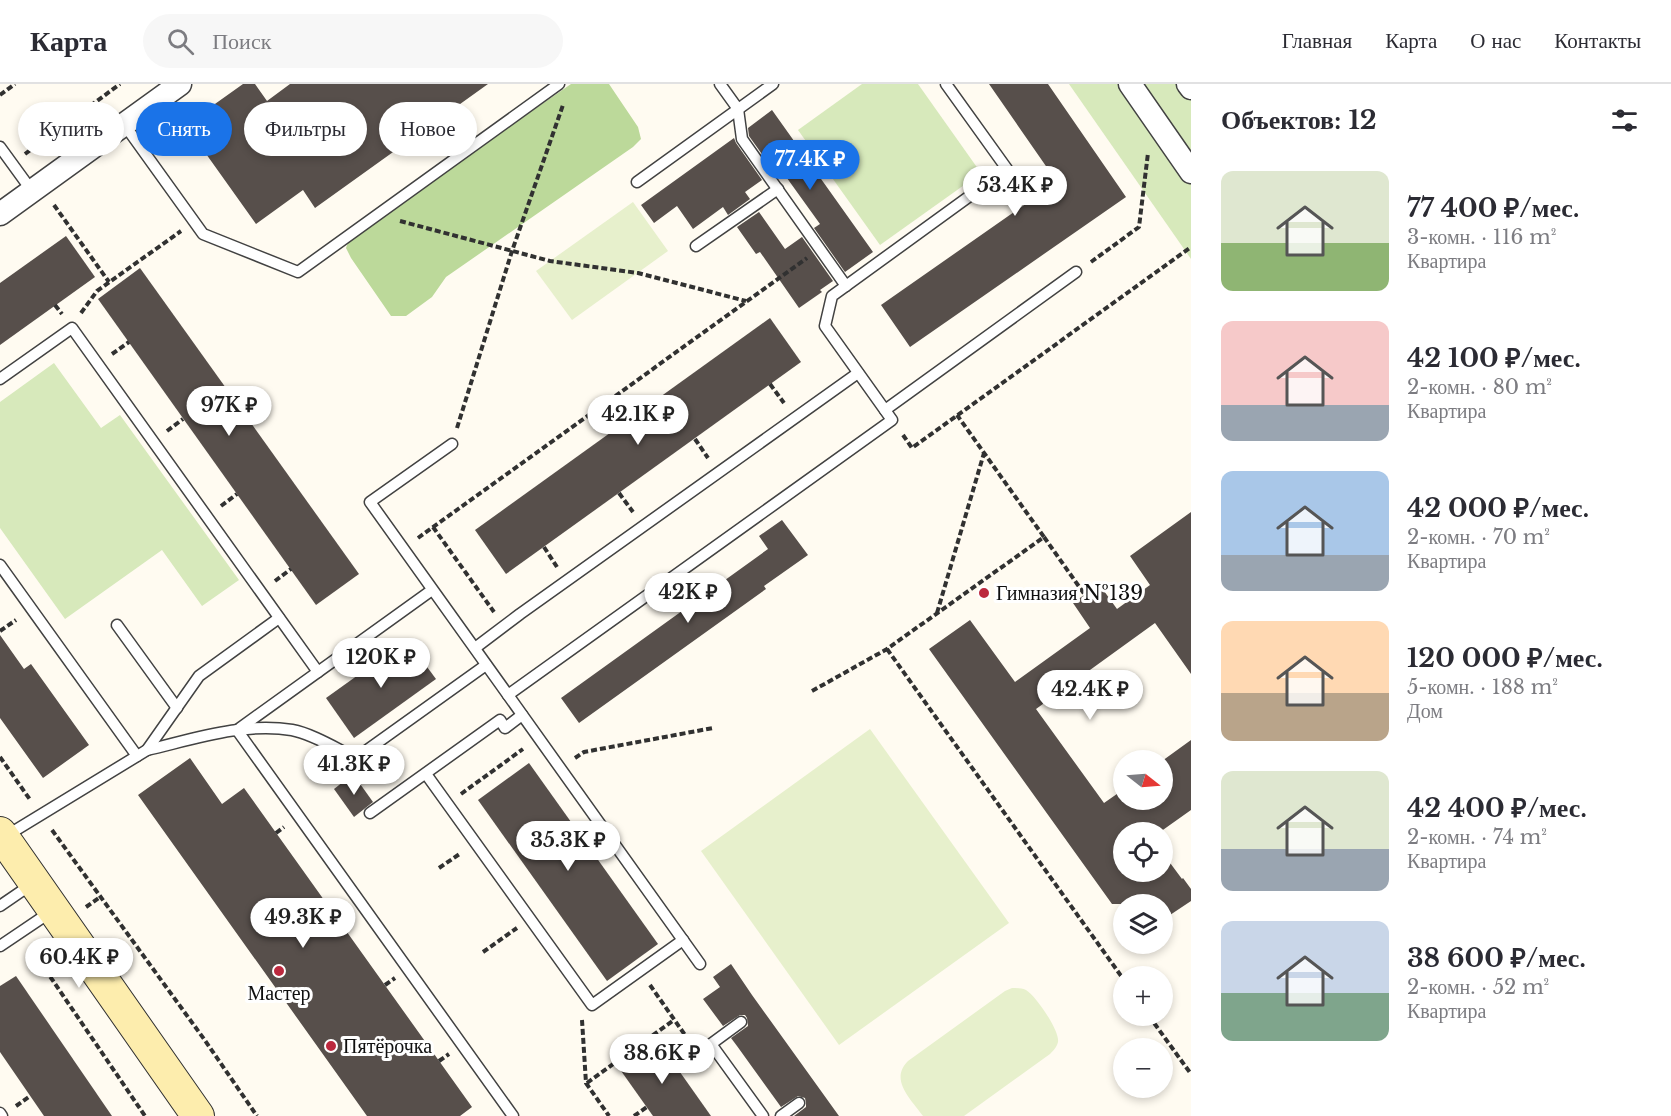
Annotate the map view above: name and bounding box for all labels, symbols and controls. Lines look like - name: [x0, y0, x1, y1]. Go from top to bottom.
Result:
- search box: [143, 14, 563, 68]
- text: Карта: [30, 24, 107, 59]
- icon: search: [164, 25, 197, 58]
- text: Поиск: [212, 28, 271, 55]
- text: Главная: [1282, 28, 1352, 54]
- text: Карта: [1385, 28, 1437, 54]
- text: О нас: [1470, 28, 1521, 54]
- text: Контакты: [1554, 28, 1641, 54]
- chip: Купить: [18, 102, 124, 156]
- chip: Снять: [136, 102, 232, 156]
- chip: Фильтры: [244, 102, 367, 156]
- chip: Новое: [379, 102, 477, 156]
- text: Объектов: 12: [1221, 104, 1377, 136]
- icon: filters: [1608, 104, 1641, 137]
- pin: 77.4K ₽: [755, 140, 865, 191]
- text: 77.4K ₽: [775, 147, 845, 171]
- pin: 53.4K ₽: [960, 166, 1070, 217]
- text: 53.4K ₽: [977, 173, 1053, 197]
- text: 77 400 ₽/мес.: [1407, 192, 1580, 224]
- icon: home: [1269, 195, 1341, 267]
- text: 3-комн. · 116 m²: [1407, 225, 1556, 249]
- text: Квартира: [1407, 249, 1486, 273]
- text: 42 100 ₽/мес.: [1407, 342, 1581, 374]
- icon: home: [1269, 345, 1341, 417]
- text: 2-комн. · 80 m²: [1407, 375, 1552, 399]
- pin: 97K ₽: [187, 386, 271, 437]
- text: 97K ₽: [201, 393, 257, 417]
- pin: 42.1K ₽: [583, 395, 693, 446]
- text: Квартира: [1407, 399, 1486, 423]
- text: 42.1K ₽: [601, 402, 675, 426]
- text: 42 000 ₽/мес.: [1407, 492, 1589, 524]
- icon: home: [1269, 495, 1341, 567]
- text: 2-комн. · 70 m²: [1407, 525, 1550, 549]
- text: Квартира: [1407, 549, 1486, 573]
- pin: 42K ₽: [646, 573, 730, 624]
- text: 42K ₽: [658, 580, 718, 604]
- place label: Гимназия №139: [996, 581, 1143, 605]
- marker: Гимназия №139: [977, 586, 991, 600]
- pin: 120K ₽: [332, 638, 430, 689]
- text: 120 000 ₽/мес.: [1407, 642, 1603, 674]
- text: 120K ₽: [346, 645, 416, 669]
- icon: home: [1269, 645, 1341, 717]
- pin: 42.4K ₽: [1035, 670, 1145, 721]
- text: 5-комн. · 188 m²: [1407, 675, 1558, 699]
- text: 42.4K ₽: [1051, 677, 1129, 701]
- text: Дом: [1407, 699, 1443, 723]
- pin: 41.3K ₽: [299, 745, 409, 796]
- north arrow: [1113, 750, 1173, 810]
- map controls: [1113, 750, 1173, 1098]
- text: 41.3K ₽: [318, 752, 390, 776]
- text: 42 400 ₽/мес.: [1407, 792, 1587, 824]
- icon: home: [1269, 795, 1341, 867]
- pin: 35.3K ₽: [513, 821, 623, 872]
- button: locate: [1113, 822, 1173, 882]
- text: 2-комн. · 74 m²: [1407, 825, 1547, 849]
- text: 35.3K ₽: [530, 828, 606, 852]
- text: Квартира: [1407, 849, 1486, 873]
- button: layers: [1113, 894, 1173, 954]
- pin: 49.3K ₽: [248, 898, 358, 949]
- text: 49.3K ₽: [264, 905, 342, 929]
- pin: 60.4K ₽: [24, 938, 134, 989]
- text: 38 600 ₽/мес.: [1407, 942, 1586, 974]
- text: 60.4K ₽: [39, 945, 119, 969]
- icon: home: [1269, 945, 1341, 1017]
- marker: Мастер: [272, 964, 286, 978]
- button: +: [1113, 966, 1173, 1026]
- text: 2-комн. · 52 m²: [1407, 975, 1549, 999]
- place label: Мастер: [247, 981, 311, 1005]
- text: Квартира: [1407, 999, 1486, 1023]
- place label: Пятёрочка: [343, 1034, 432, 1058]
- pin: 38.6K ₽: [607, 1034, 717, 1085]
- button: −: [1113, 1038, 1173, 1098]
- marker: Пятёрочка: [324, 1039, 338, 1053]
- text: 38.6K ₽: [624, 1041, 700, 1065]

